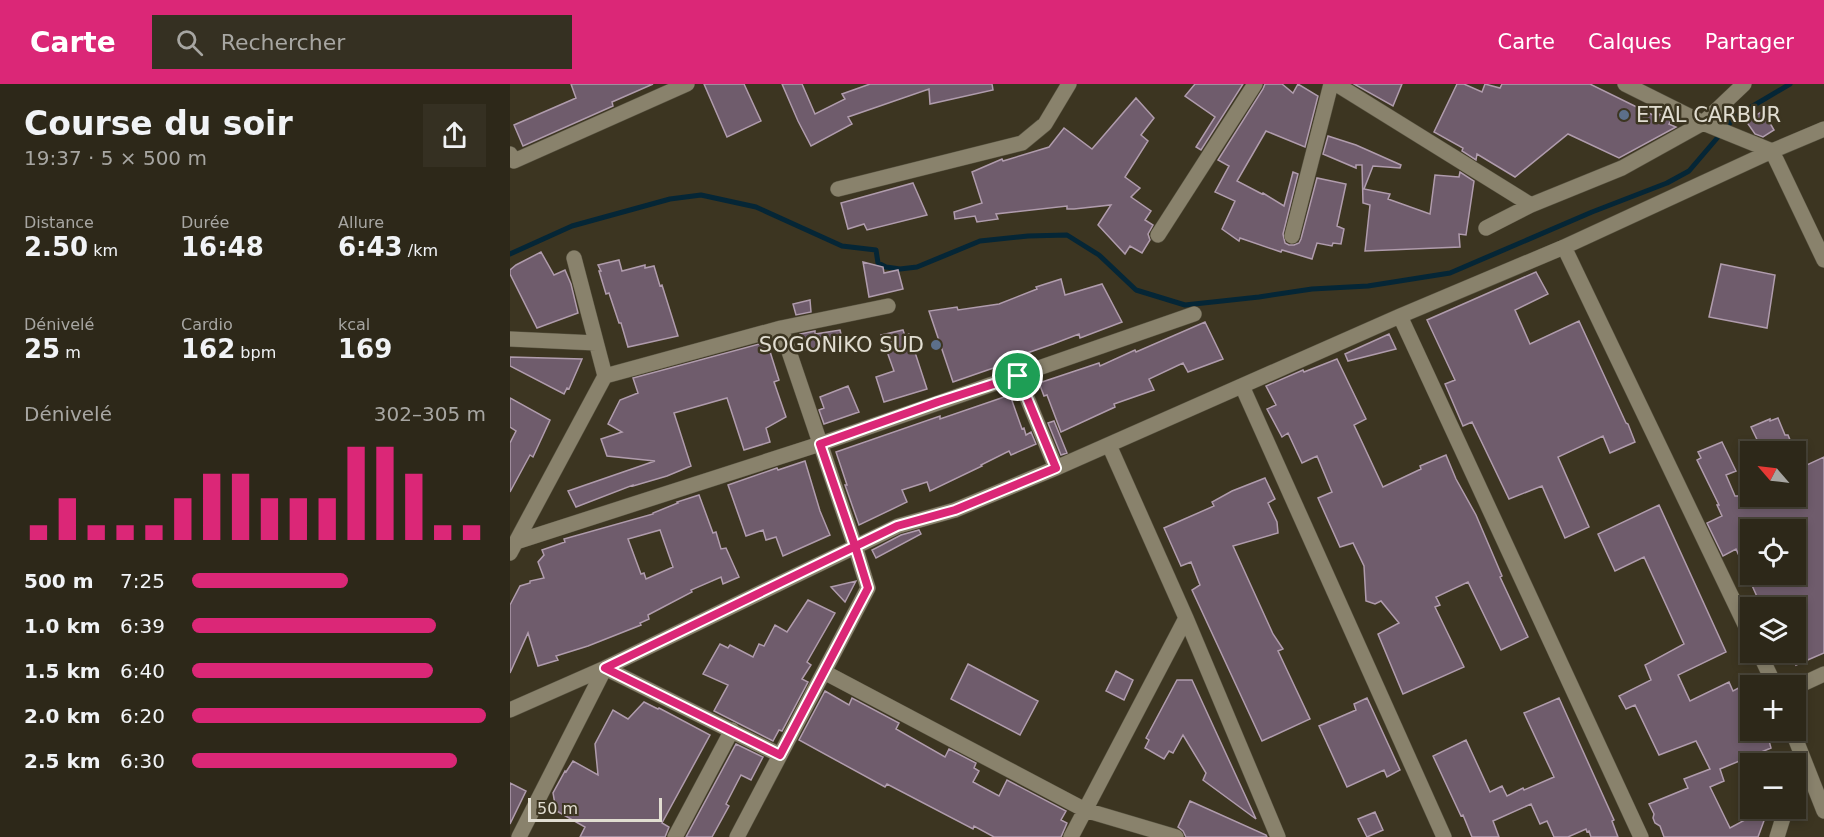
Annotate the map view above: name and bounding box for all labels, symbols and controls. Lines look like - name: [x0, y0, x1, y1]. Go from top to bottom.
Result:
- search box: [152, 15, 572, 69]
- text: Carte: [30, 26, 116, 59]
- icon: search: [173, 26, 206, 59]
- text: Rechercher: [221, 30, 345, 55]
- text: Carte: [1498, 30, 1555, 54]
- text: Calques: [1588, 30, 1672, 54]
- text: Partager: [1705, 30, 1794, 54]
- place label: ETAL CARBUR: [1636, 103, 1781, 127]
- text: Course du soir: [24, 104, 293, 143]
- button: share: [423, 104, 486, 167]
- marker: ETAL CARBUR: [1617, 108, 1631, 122]
- text: 19:37 · 5 × 500 m: [24, 146, 207, 170]
- text: Distance: [24, 213, 94, 232]
- text: Durée: [181, 213, 229, 232]
- text: Allure: [338, 213, 384, 232]
- text: 2.50: [24, 232, 88, 262]
- text: 16:48: [181, 232, 264, 262]
- text: 6:43: [338, 232, 403, 262]
- text: km: [88, 241, 118, 260]
- text: /km: [403, 241, 438, 260]
- text: Dénivelé: [24, 315, 94, 334]
- text: Cardio: [181, 315, 233, 334]
- text: kcal: [338, 315, 370, 334]
- place label: SOGONIKO SUD: [759, 333, 924, 357]
- text: 25: [24, 334, 60, 364]
- text: 162: [181, 334, 235, 364]
- text: 169: [338, 334, 392, 364]
- marker: SOGONIKO SUD: [929, 338, 943, 352]
- text: m: [60, 343, 81, 362]
- text: bpm: [235, 343, 276, 362]
- pin: [992, 350, 1043, 401]
- icon: arrive: [1001, 359, 1034, 392]
- text: Dénivelé: [24, 402, 112, 426]
- text: 302–305 m: [374, 402, 486, 426]
- north arrow: [1740, 441, 1806, 507]
- map controls: [1740, 441, 1806, 819]
- button: locate: [1740, 519, 1806, 585]
- text: 500 m: [24, 569, 94, 593]
- text: 7:25: [120, 569, 165, 593]
- button: layers: [1740, 597, 1806, 663]
- text: 1.0 km: [24, 614, 101, 638]
- text: 6:39: [120, 614, 165, 638]
- text: 1.5 km: [24, 659, 101, 683]
- text: 6:40: [120, 659, 165, 683]
- button: +: [1740, 675, 1806, 741]
- text: 2.0 km: [24, 704, 101, 728]
- text: 6:20: [120, 704, 165, 728]
- text: 2.5 km: [24, 749, 101, 773]
- text: 6:30: [120, 749, 165, 773]
- button: −: [1740, 753, 1806, 819]
- scale bar: [528, 795, 662, 822]
- text: 50 m: [537, 799, 578, 818]

